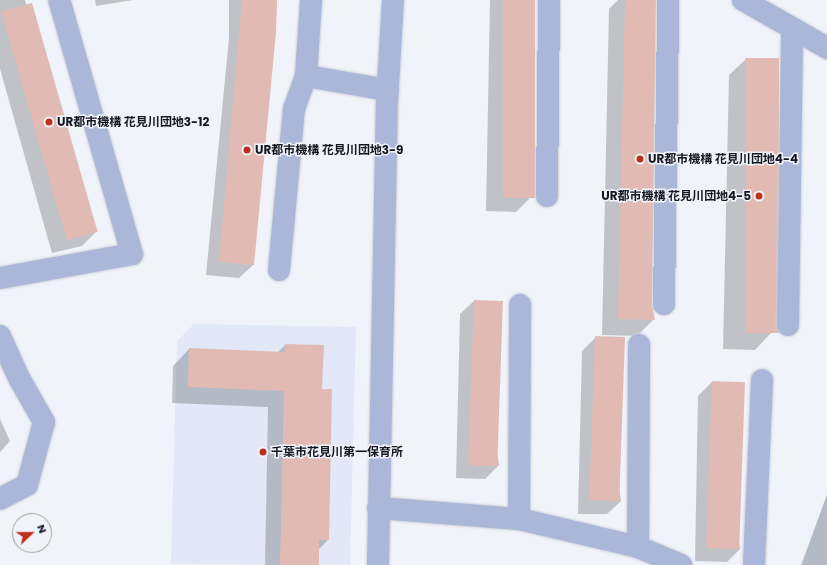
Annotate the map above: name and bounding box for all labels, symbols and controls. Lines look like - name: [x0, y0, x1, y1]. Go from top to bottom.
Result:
- place label: UR都市機構 花見川団地3-12: [57, 115, 209, 129]
- marker: UR都市機構 花見川団地3-12: [44, 117, 54, 127]
- place label: UR都市機構 花見川団地3-9: [255, 143, 403, 157]
- marker: UR都市機構 花見川団地3-9: [242, 145, 252, 155]
- place label: UR都市機構 花見川団地4-4: [648, 152, 798, 166]
- marker: UR都市機構 花見川団地4-4: [635, 154, 645, 164]
- place label: UR都市機構 花見川団地4-5: [601, 189, 751, 203]
- marker: UR都市機構 花見川団地4-5: [754, 191, 764, 201]
- place label: 千葉市花見川第一保育所: [271, 445, 403, 459]
- marker: 千葉市花見川第一保育所: [258, 447, 268, 457]
- north arrow: [12, 513, 52, 553]
- text: N: [33, 522, 51, 536]

